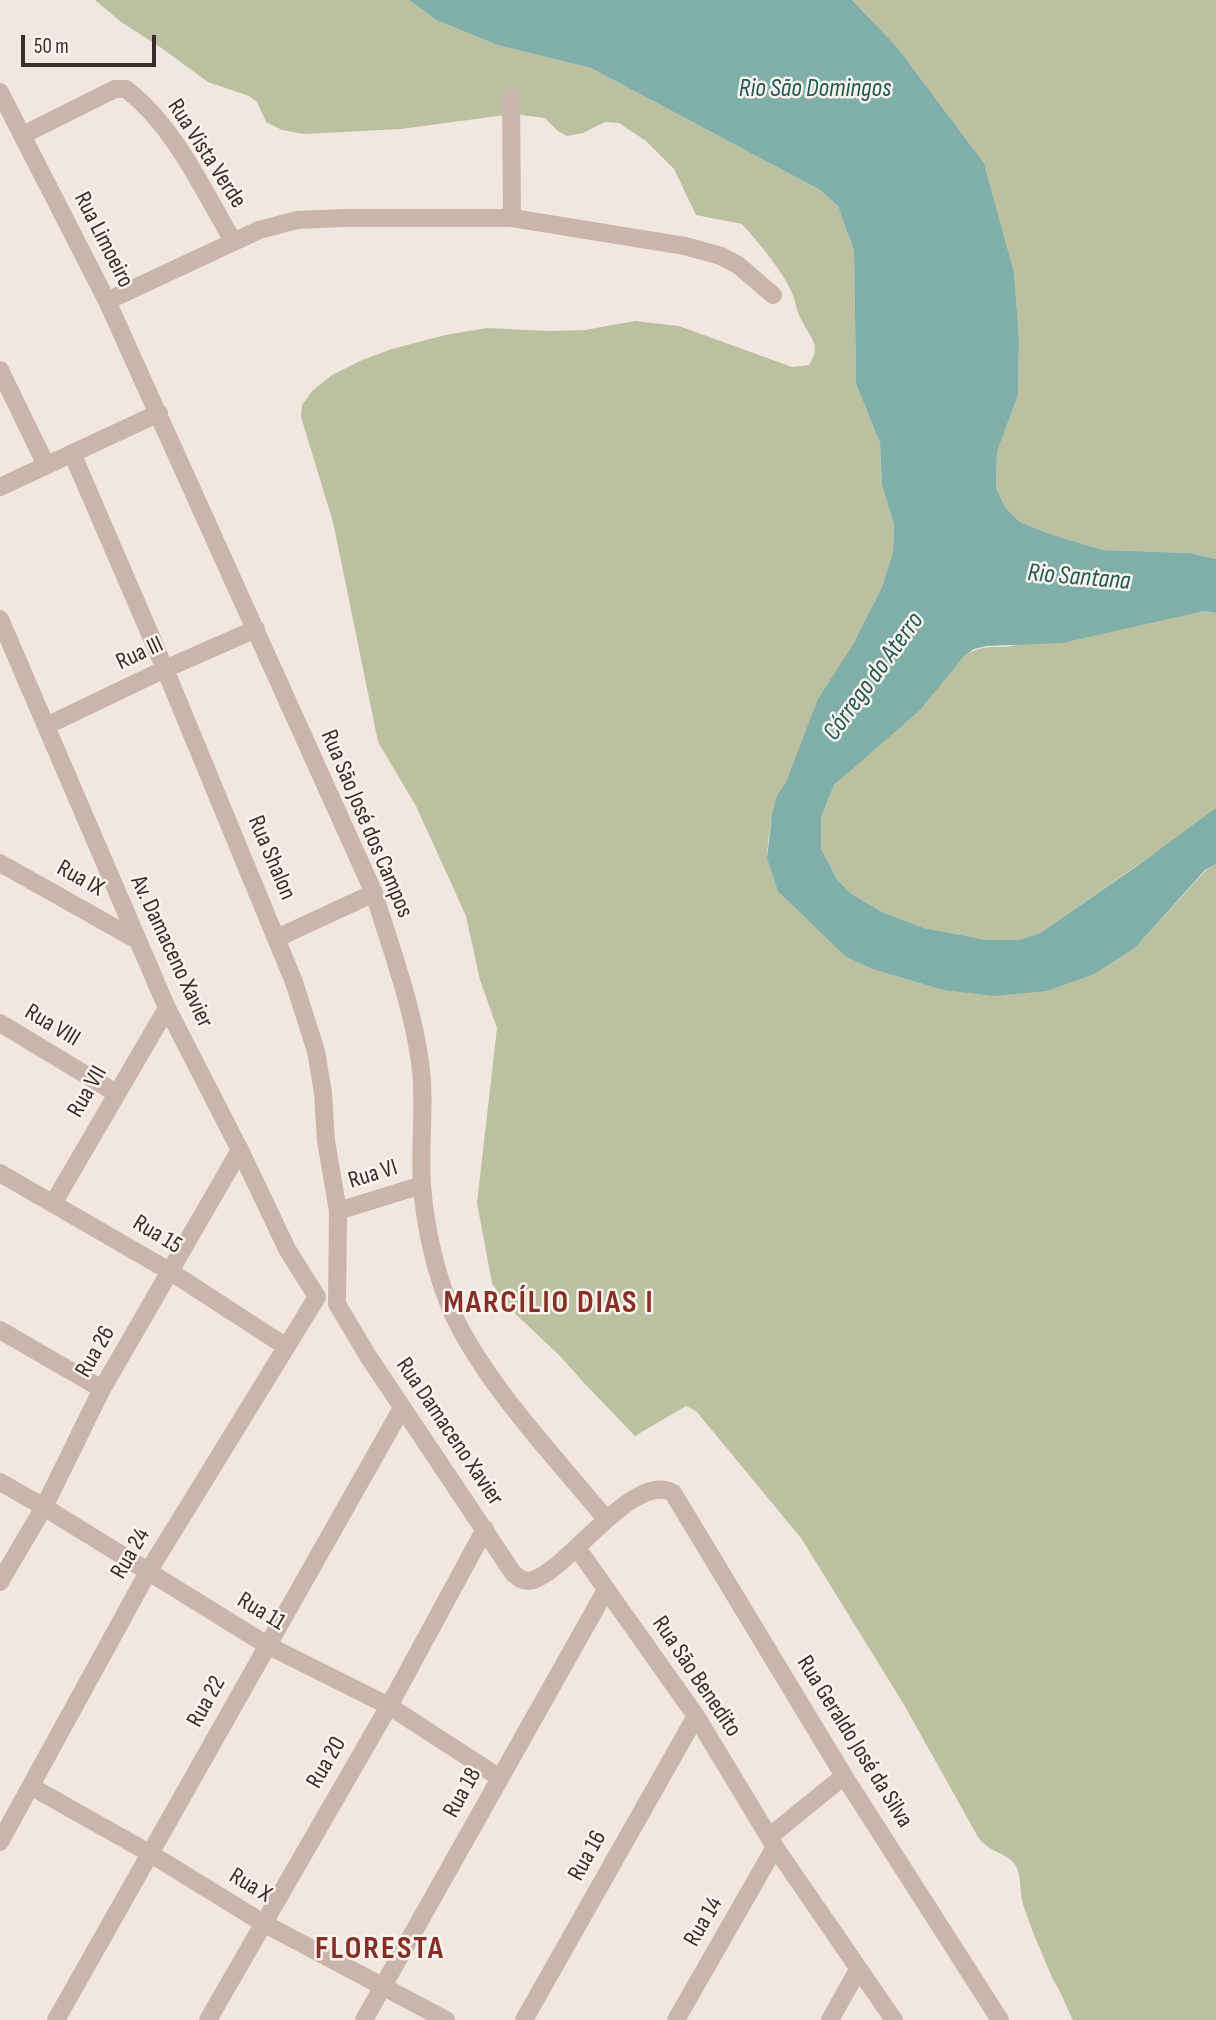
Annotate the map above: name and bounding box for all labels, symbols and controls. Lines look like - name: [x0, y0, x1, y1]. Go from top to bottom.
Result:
- scale bar: [24, 21, 159, 65]
- text: 50 m: [34, 34, 69, 59]
- water label: Rio São Domingos: [739, 73, 891, 105]
- street label: Rua Vista Verde: [160, 94, 252, 214]
- street label: Rua Limoeiro: [67, 187, 139, 293]
- water label: Rio Santana: [1026, 558, 1132, 598]
- water label: Córrego do Aterro: [817, 607, 931, 747]
- street label: Rua III: [112, 631, 168, 677]
- street label: Rua São José dos Campos: [313, 726, 419, 922]
- street label: Rua Shalon: [240, 812, 302, 904]
- street label: Rua IX: [52, 854, 108, 904]
- street label: Av. Damaceno Xavier: [123, 871, 219, 1033]
- street label: Rua VIII: [19, 998, 85, 1054]
- street label: Rua VII: [62, 1061, 114, 1123]
- street label: Rua VI: [345, 1154, 401, 1196]
- street label: Rua 15: [127, 1209, 187, 1261]
- district label: MARCÍLIO DIAS I: [445, 1285, 653, 1323]
- street label: Rua 26: [70, 1321, 122, 1383]
- street label: Rua Damaceno Xavier: [389, 1353, 509, 1511]
- street label: Rua 24: [105, 1523, 157, 1585]
- street label: Rua 11: [232, 1587, 290, 1637]
- street label: Rua São Benedito: [645, 1611, 747, 1743]
- street label: Rua Geraldo José da Silva: [790, 1651, 918, 1833]
- street label: Rua 22: [181, 1671, 233, 1733]
- street label: Rua 20: [301, 1732, 353, 1794]
- street label: Rua 18: [438, 1763, 488, 1823]
- street label: Rua 16: [563, 1826, 613, 1886]
- street label: Rua X: [224, 1862, 276, 1910]
- street label: Rua 14: [678, 1892, 730, 1952]
- district label: FLORESTA: [316, 1931, 444, 1969]

